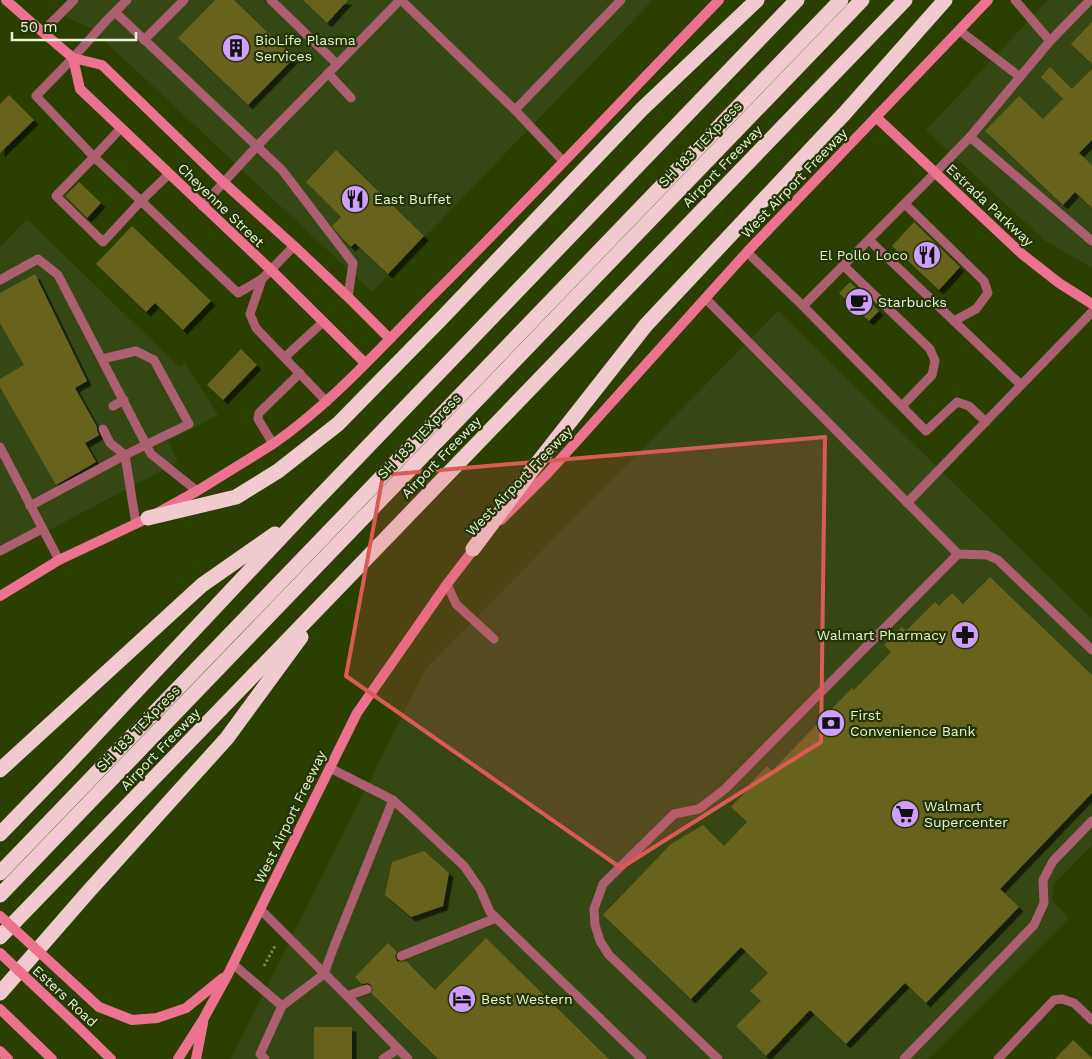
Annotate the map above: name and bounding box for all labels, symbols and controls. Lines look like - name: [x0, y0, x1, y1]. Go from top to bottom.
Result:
- scale bar: [12, 10, 136, 42]
- text: 50 m: [20, 18, 57, 36]
- place label: BioLife Plasma Services: [255, 32, 356, 64]
- building icon: BioLife Plasma Services: [221, 33, 251, 63]
- street label: SH 183 TEXpress: [655, 98, 745, 190]
- street label: Airport Freeway: [679, 121, 766, 210]
- street label: West Airport Freeway: [738, 124, 851, 241]
- street label: Cheyenne Street: [175, 160, 268, 250]
- street label: Estrada Parkway: [943, 161, 1037, 250]
- restaurant icon: East Buffet: [340, 184, 370, 214]
- place label: East Buffet: [374, 191, 451, 207]
- restaurant icon: El Pollo Loco: [912, 240, 942, 270]
- place label: El Pollo Loco: [819, 247, 908, 263]
- cafe icon: Starbucks: [844, 287, 874, 317]
- place label: Starbucks: [878, 294, 947, 310]
- street label: SH 183 TEXpress: [374, 390, 464, 482]
- street label: Airport Freeway: [398, 412, 485, 501]
- street label: West Airport Freeway: [463, 422, 576, 539]
- pharmacy icon: Walmart Pharmacy: [950, 620, 980, 650]
- place label: Walmart Pharmacy: [817, 627, 947, 643]
- street label: SH 183 TEXpress: [93, 682, 183, 774]
- street label: Airport Freeway: [117, 704, 204, 793]
- place label: First Convenience Bank: [850, 707, 975, 739]
- bank icon: First Convenience Bank: [816, 708, 846, 738]
- street label: West Airport Freeway: [251, 747, 330, 886]
- place label: Walmart Supercenter: [924, 798, 1008, 830]
- supermarket icon: Walmart Supercenter: [890, 799, 920, 829]
- street label: Esters Road: [30, 962, 100, 1030]
- hotel icon: Best Western: [447, 984, 477, 1014]
- place label: Best Western: [481, 991, 573, 1007]

